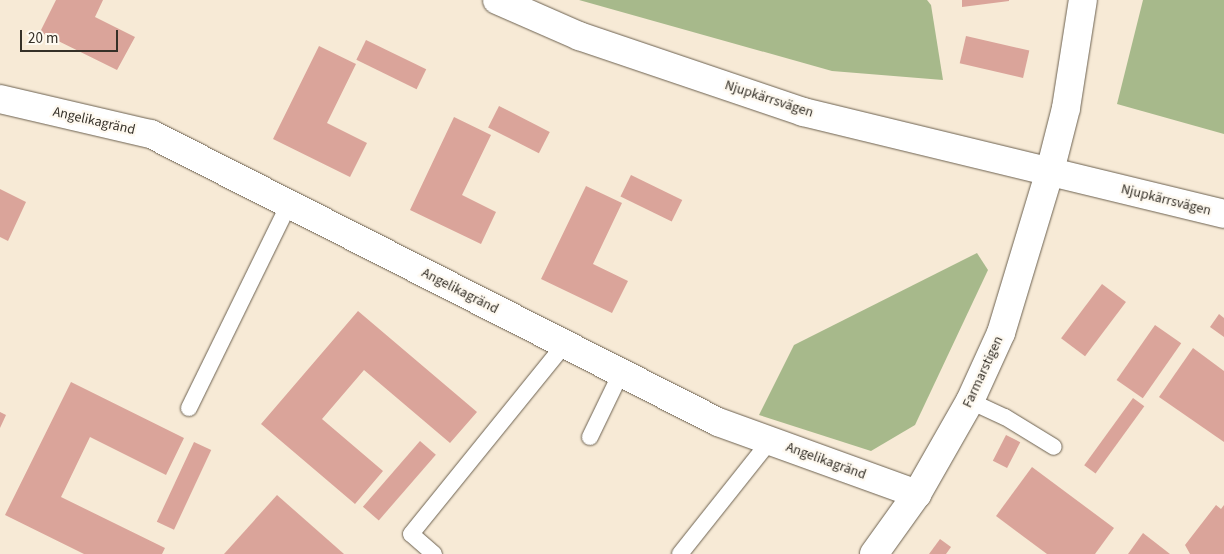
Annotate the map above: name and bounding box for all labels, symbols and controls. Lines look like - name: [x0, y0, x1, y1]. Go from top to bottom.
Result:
- scale bar: [22, 20, 120, 52]
- text: 20 m: [28, 28, 58, 49]
- street label: Njupkärrsvägen: [723, 77, 815, 121]
- street label: Angelikagränd: [51, 103, 137, 139]
- street label: Njupkärrsvägen: [1119, 181, 1213, 219]
- street label: Angelikagränd: [419, 264, 501, 318]
- street label: Farmarstigen: [959, 334, 1007, 410]
- street label: Angelikagränd: [784, 439, 868, 483]

